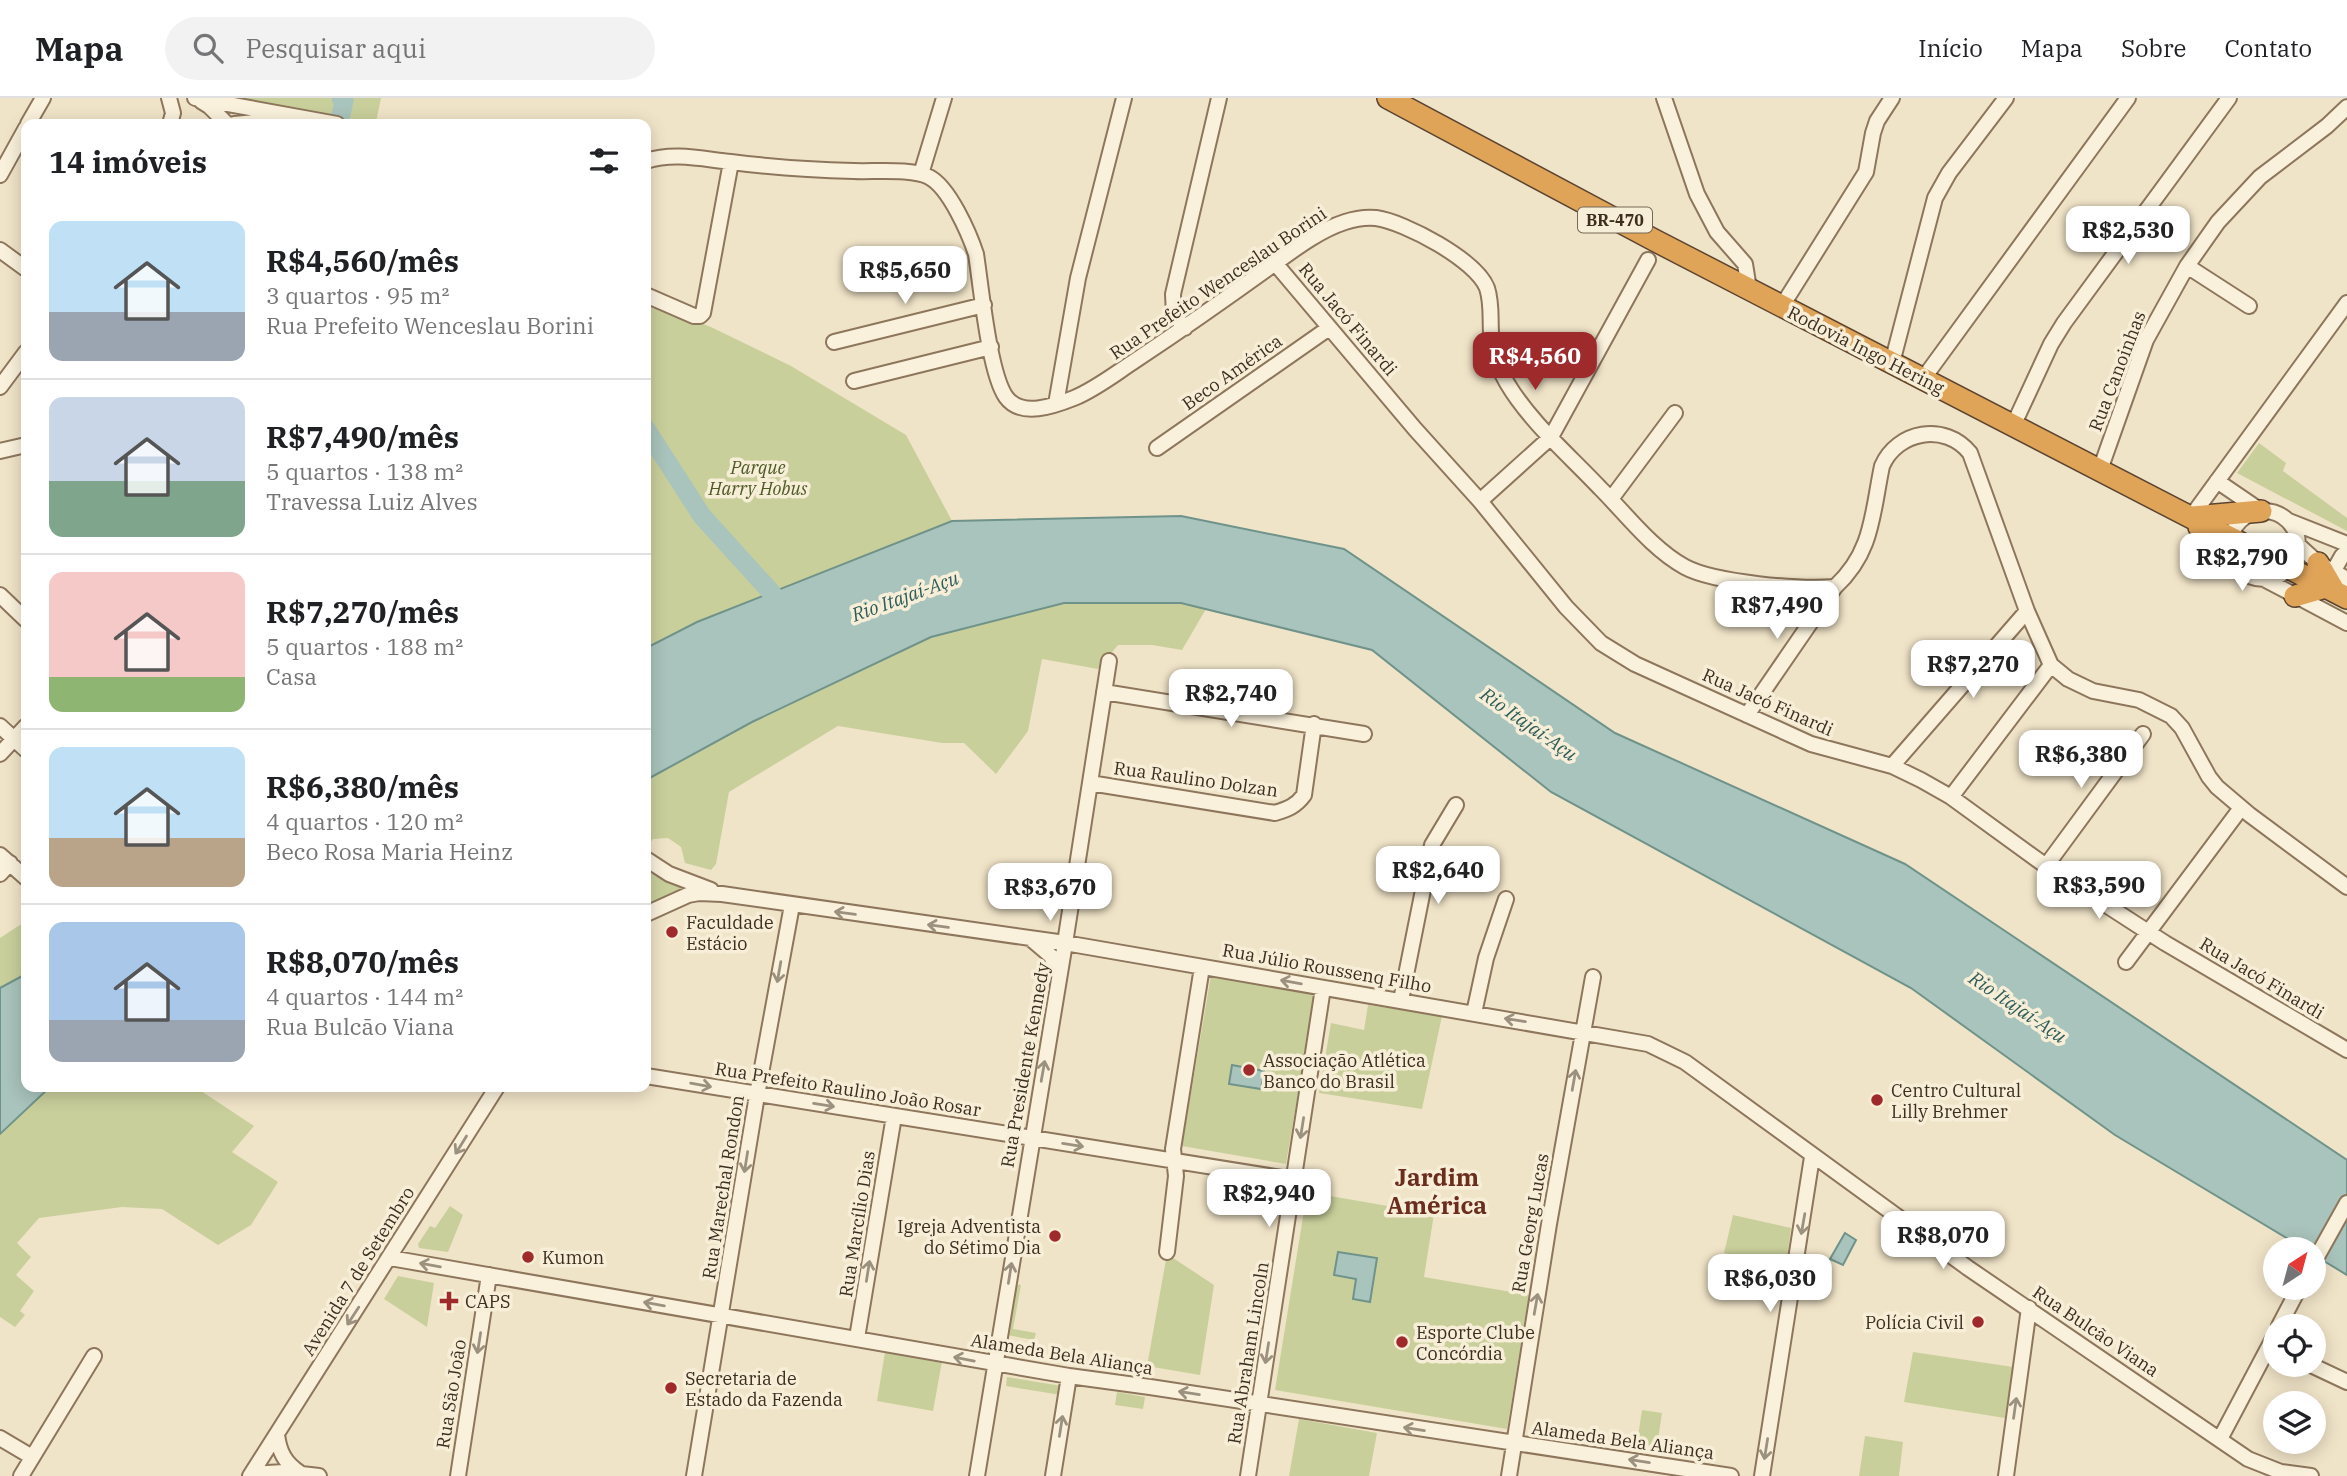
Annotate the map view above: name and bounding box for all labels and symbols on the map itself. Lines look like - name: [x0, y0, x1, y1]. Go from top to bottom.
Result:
- street label: Rua Prefeito Wenceslau Borini: [1105, 202, 1331, 364]
- pin: R$2,530: [2063, 206, 2193, 266]
- road number: BR-470: [1578, 208, 1652, 232]
- pin: R$5,650: [840, 246, 970, 306]
- street label: Rua Jacó Finardi: [1294, 258, 1402, 381]
- street label: Rodovia Ingo Hering: [1784, 301, 1948, 400]
- street label: Rua Canoinhas: [2083, 308, 2151, 434]
- street label: Beco América: [1177, 329, 1287, 415]
- pin: R$4,560: [1470, 332, 1600, 392]
- park label: Parque Harry Hobus: [708, 456, 808, 500]
- pin: R$2,790: [2177, 533, 2307, 593]
- water label: Rio Itajaí-Açu: [847, 565, 962, 627]
- pin: R$7,490: [1712, 582, 1842, 641]
- pin: R$7,270: [1908, 640, 2038, 700]
- street label: Rua Jacó Finardi: [1699, 663, 1837, 741]
- pin: R$2,740: [1166, 670, 1296, 729]
- water label: Rio Itajaí-Açu: [1475, 681, 1582, 766]
- pin: R$6,380: [2016, 730, 2146, 790]
- street label: Rua Raulino Dolzan: [1112, 756, 1280, 802]
- pin: R$2,640: [1373, 846, 1503, 906]
- pin: R$3,590: [2034, 862, 2164, 921]
- pin: R$3,670: [985, 864, 1115, 923]
- one-way arrow: [834, 906, 857, 919]
- place label: Faculdade Estácio: [686, 911, 774, 955]
- one-way arrow: [927, 919, 950, 932]
- marker: Faculdade Estácio: [664, 924, 680, 940]
- street label: Rua Jacó Finardi: [2196, 932, 2329, 1024]
- street label: Rua Júlio Roussenq Filho: [1221, 938, 1433, 998]
- one-way arrow: [772, 960, 786, 983]
- street label: Rua Presidente Kennedy: [996, 960, 1054, 1169]
- water label: Rio Itajaí-Açu: [1964, 965, 2071, 1048]
- one-way arrow: [1280, 975, 1303, 988]
- one-way arrow: [1504, 1013, 1527, 1026]
- place label: Associação Atlética Banco do Brasil: [1263, 1049, 1426, 1093]
- street label: Rua Prefeito Raulino João Rosar: [713, 1057, 983, 1121]
- one-way arrow: [1037, 1060, 1050, 1083]
- marker: Associação Atlética Banco do Brasil: [1241, 1062, 1257, 1078]
- one-way arrow: [1568, 1069, 1581, 1092]
- one-way arrow: [689, 1079, 712, 1092]
- place label: Centro Cultural Lilly Brehmer: [1891, 1079, 2021, 1123]
- marker: Centro Cultural Lilly Brehmer: [1869, 1092, 1885, 1108]
- street label: Rua Marechal Rondon: [697, 1093, 749, 1281]
- one-way arrow: [813, 1099, 835, 1112]
- one-way arrow: [1295, 1116, 1308, 1139]
- one-way arrow: [453, 1134, 467, 1154]
- one-way arrow: [1061, 1139, 1084, 1152]
- street label: Rua Marcílio Dias: [834, 1149, 880, 1299]
- one-way arrow: [739, 1150, 752, 1173]
- street label: Rua Georg Lucas: [1506, 1151, 1554, 1295]
- district label: Jardim América: [1387, 1161, 1487, 1221]
- pin: R$2,940: [1204, 1170, 1334, 1229]
- street label: Avenida 7 de Setembro: [297, 1182, 419, 1360]
- one-way arrow: [1796, 1212, 1809, 1235]
- pin: R$8,070: [1878, 1212, 2008, 1271]
- place label: Igreja Adventista do Sétimo Dia: [897, 1215, 1041, 1259]
- marker: Igreja Adventista do Sétimo Dia: [1047, 1228, 1063, 1244]
- north arrow: [2263, 1237, 2326, 1300]
- place label: Kumon: [542, 1246, 604, 1269]
- marker: Kumon: [520, 1249, 536, 1265]
- pin: R$6,030: [1705, 1254, 1835, 1314]
- one-way arrow: [419, 1258, 442, 1271]
- one-way arrow: [862, 1260, 875, 1283]
- street label: Rua Abraham Lincoln: [1222, 1260, 1274, 1446]
- one-way arrow: [1004, 1262, 1017, 1285]
- street label: Rua Bulcão Viana: [2028, 1280, 2164, 1382]
- place label: CAPS: [465, 1290, 511, 1313]
- marker: CAPS: [439, 1291, 459, 1311]
- one-way arrow: [1530, 1293, 1543, 1316]
- one-way arrow: [643, 1297, 666, 1310]
- one-way arrow: [346, 1306, 360, 1325]
- place label: Polícia Civil: [1865, 1311, 1964, 1334]
- marker: Polícia Civil: [1970, 1314, 1986, 1330]
- place label: Esporte Clube Concórdia: [1416, 1321, 1535, 1365]
- street label: Alameda Bela Aliança: [969, 1328, 1155, 1380]
- one-way arrow: [472, 1331, 485, 1354]
- marker: Esporte Clube Concórdia: [1394, 1334, 1410, 1350]
- street label: Rua São João: [431, 1338, 471, 1450]
- one-way arrow: [1261, 1341, 1274, 1364]
- one-way arrow: [954, 1351, 976, 1365]
- place label: Secretaria de Estado da Fazenda: [685, 1367, 843, 1411]
- marker: Secretaria de Estado da Fazenda: [663, 1380, 679, 1396]
- one-way arrow: [1178, 1386, 1201, 1399]
- one-way arrow: [2009, 1398, 2022, 1420]
- one-way arrow: [1055, 1415, 1068, 1438]
- street label: Alameda Bela Aliança: [1530, 1416, 1716, 1464]
- one-way arrow: [1403, 1422, 1426, 1435]
- one-way arrow: [1759, 1437, 1772, 1460]
- one-way arrow: [1628, 1455, 1651, 1468]

